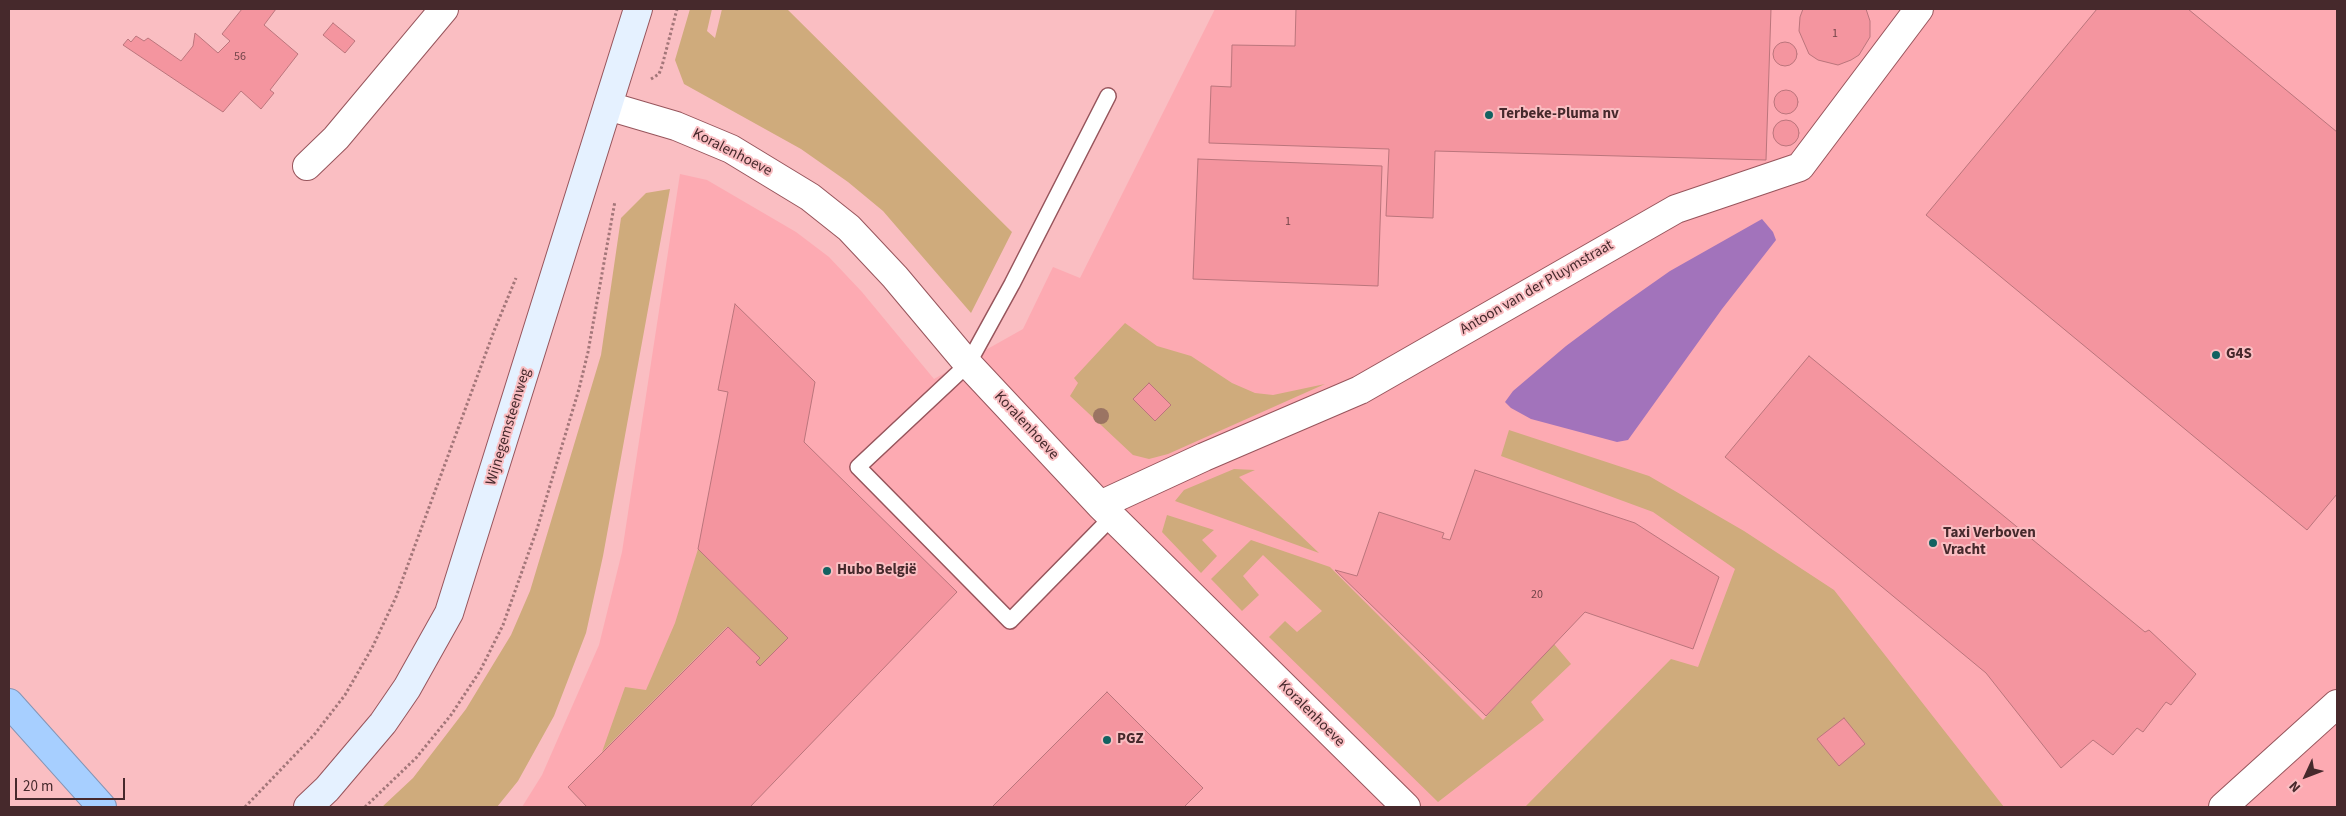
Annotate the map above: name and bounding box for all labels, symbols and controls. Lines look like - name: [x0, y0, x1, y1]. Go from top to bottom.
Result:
- house number: 1: [1832, 27, 1838, 41]
- house number: 56: [234, 50, 246, 64]
- place label: Terbeke-Pluma nv: [1499, 106, 1619, 124]
- marker: Terbeke-Pluma nv: [1483, 109, 1495, 121]
- street label: Koralenhoeve: [689, 125, 775, 181]
- house number: 1: [1285, 215, 1291, 229]
- street label: Antoon van der Pluymstraat: [1457, 237, 1617, 339]
- place label: G4S: [2226, 346, 2252, 364]
- marker: G4S: [2210, 349, 2222, 361]
- street label: Wijnegemsteenweg: [483, 366, 535, 488]
- street label: Koralenhoeve: [990, 388, 1062, 464]
- place label: Taxi Verboven Vracht: [1943, 525, 2036, 560]
- marker: Taxi Verboven Vracht: [1927, 537, 1939, 549]
- place label: Hubo België: [837, 562, 917, 580]
- marker: Hubo België: [821, 565, 833, 577]
- house number: 20: [1531, 588, 1543, 602]
- street label: Koralenhoeve: [1274, 677, 1348, 751]
- place label: PGZ: [1117, 731, 1144, 749]
- marker: PGZ: [1101, 734, 1113, 746]
- north arrow: [2281, 751, 2331, 801]
- scale bar: [18, 768, 128, 800]
- text: 20 m: [23, 776, 53, 797]
- text: N: [2285, 776, 2306, 796]

